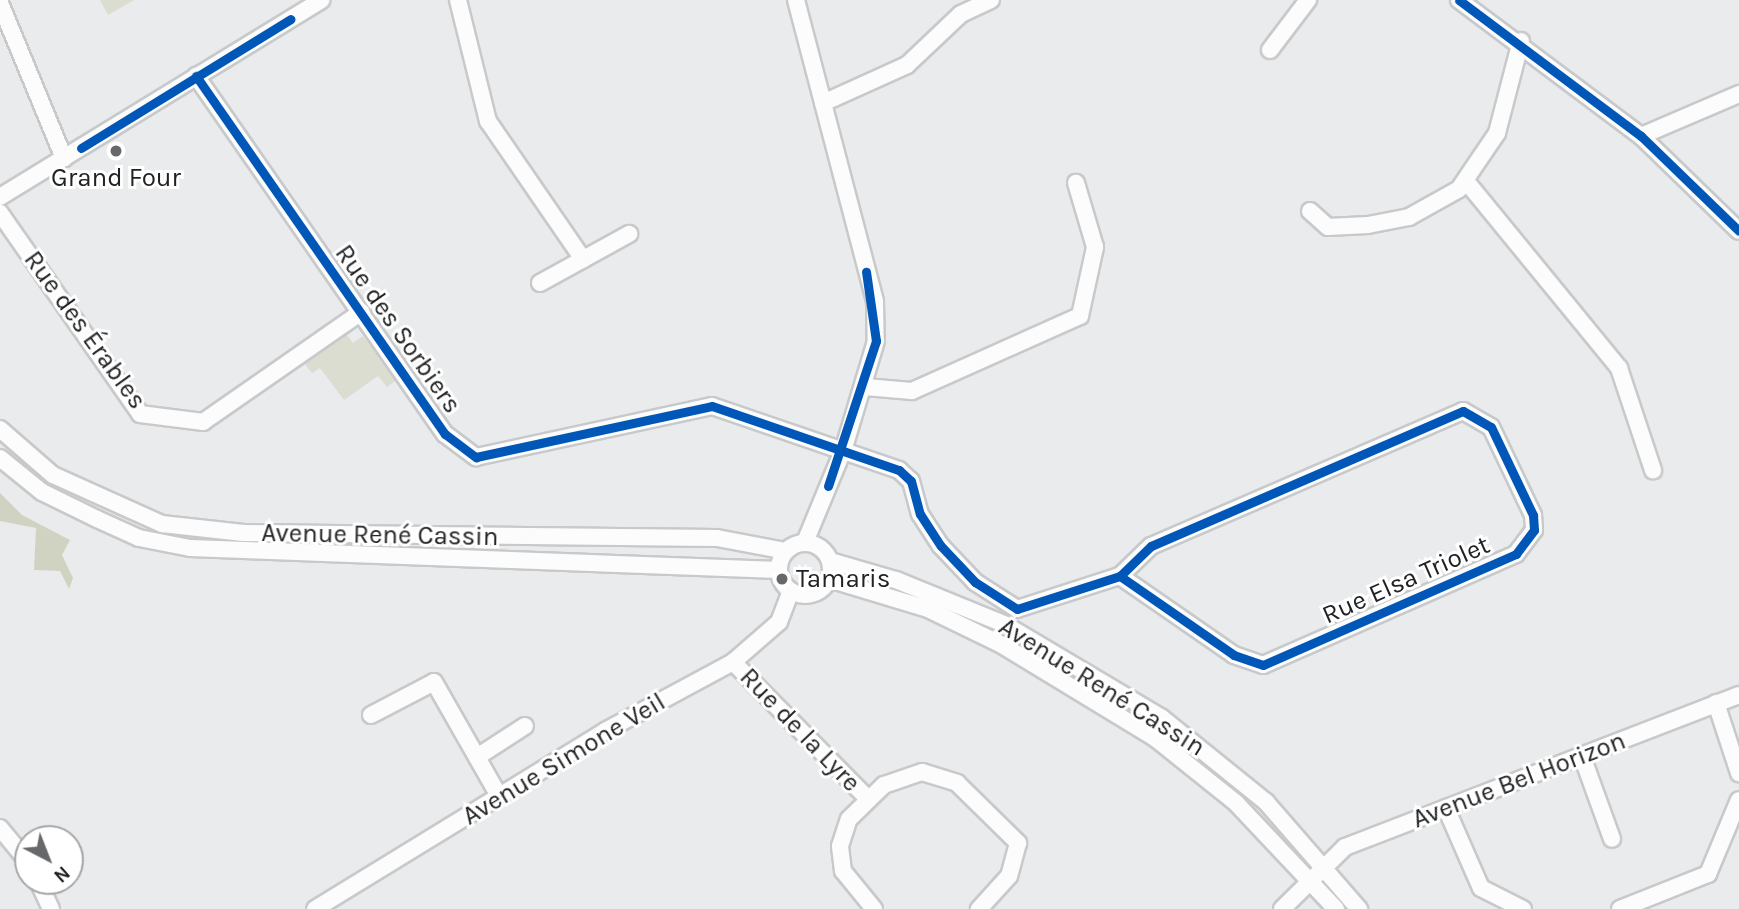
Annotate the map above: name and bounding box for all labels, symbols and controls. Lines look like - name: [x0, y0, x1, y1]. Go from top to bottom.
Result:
- marker: Grand Four: [108, 143, 124, 159]
- place label: Grand Four: [51, 162, 181, 194]
- street label: Rue des Sorbiers: [328, 239, 468, 419]
- street label: Rue des Érables: [17, 245, 153, 415]
- street label: Avenue René Cassin: [261, 517, 499, 553]
- street label: Rue Elsa Triolet: [1317, 529, 1495, 631]
- place label: Tamaris: [796, 563, 891, 595]
- marker: Tamaris: [774, 571, 790, 587]
- street label: Avenue René Cassin: [993, 611, 1211, 763]
- street label: Rue de la Lyre: [733, 662, 867, 798]
- street label: Avenue Simone Veil: [457, 686, 671, 832]
- street label: Avenue Bel Horizon: [1408, 725, 1630, 835]
- north arrow: [14, 825, 84, 895]
- text: N: [49, 861, 74, 887]

